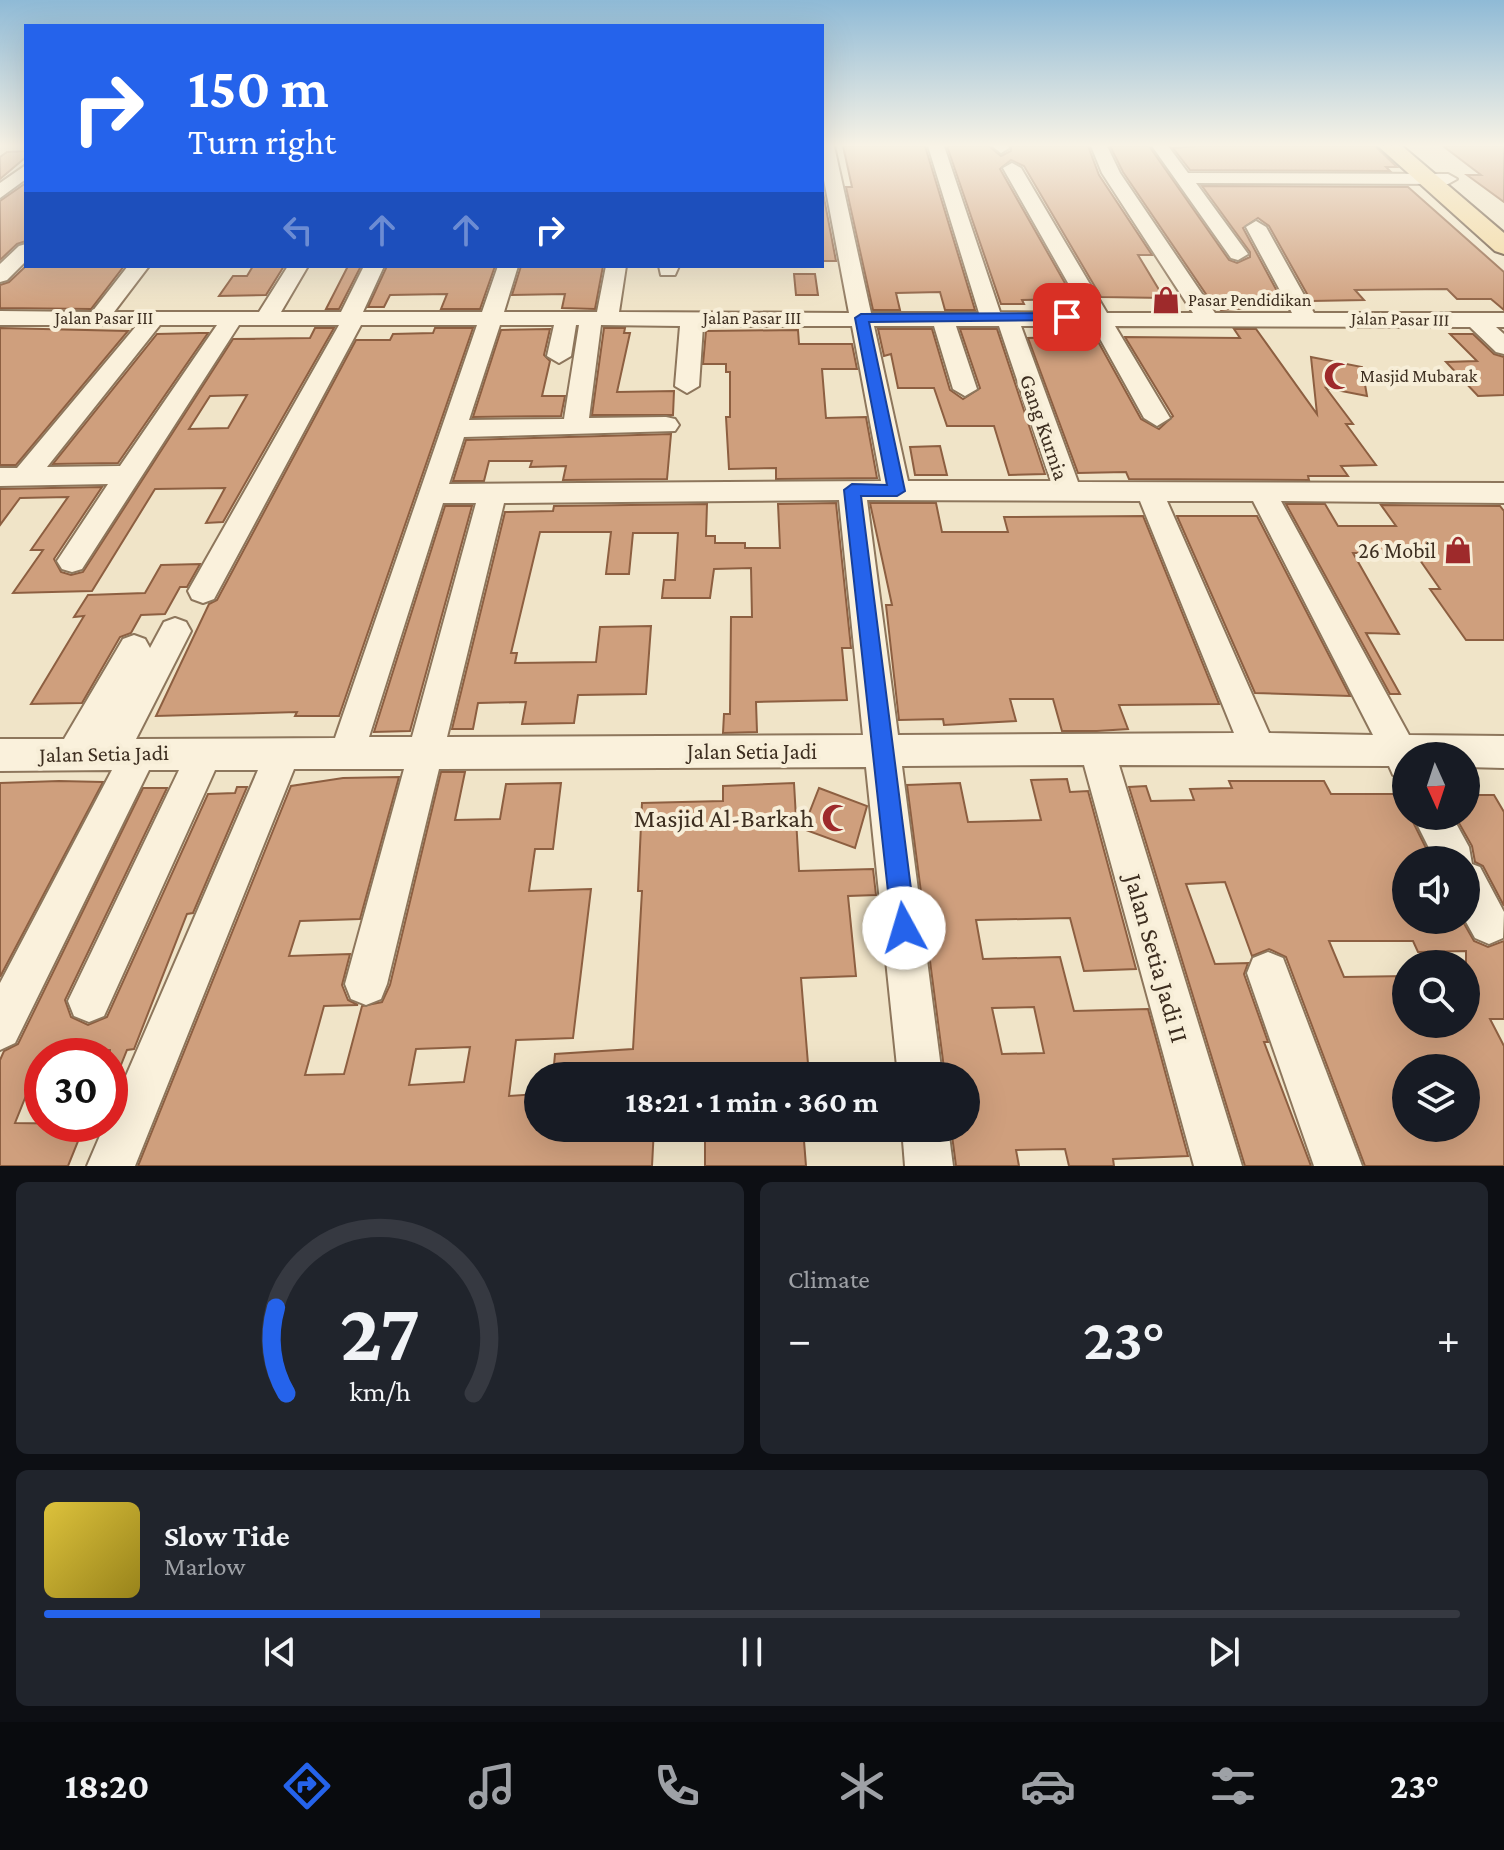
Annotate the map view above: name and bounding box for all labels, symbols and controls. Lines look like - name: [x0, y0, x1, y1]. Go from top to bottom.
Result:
- icon: right: [56, 56, 160, 160]
- text: 150 m: [188, 57, 329, 119]
- text: Turn right: [188, 122, 336, 162]
- icon: left: [276, 208, 320, 252]
- icon: ahead: [360, 208, 404, 252]
- icon: ahead: [444, 208, 488, 252]
- icon: right: [528, 208, 572, 252]
- pin: [1033, 283, 1101, 351]
- shop icon: Pasar Pendidikan: [1151, 285, 1181, 315]
- place label: Pasar Pendidikan: [1188, 290, 1312, 310]
- icon: arrive: [1045, 295, 1089, 339]
- street label: Jalan Pasar III: [53, 308, 153, 328]
- street label: Jalan Pasar III: [701, 308, 801, 328]
- street label: Jalan Pasar III: [1349, 308, 1449, 330]
- mosque icon: Masjid Mubarak: [1323, 361, 1353, 391]
- place label: Masjid Mubarak: [1360, 366, 1478, 387]
- street label: Gang Kurnia: [1015, 371, 1074, 483]
- shop icon: 26 Mobil: [1443, 535, 1473, 565]
- place label: 26 Mobil: [1358, 538, 1436, 563]
- street label: Jalan Setia Jadi: [685, 739, 817, 764]
- street label: Jalan Setia Jadi: [37, 740, 169, 767]
- north arrow: [1392, 742, 1480, 830]
- map controls: [1392, 742, 1480, 1142]
- mosque icon: Masjid Al-Barkah: [821, 803, 851, 833]
- place label: Masjid Al-Barkah: [634, 804, 814, 833]
- button: sound: [1392, 846, 1480, 934]
- street label: Jalan Setia Jadi II: [1118, 868, 1194, 1046]
- position arrow: [862, 886, 946, 970]
- button: search: [1392, 950, 1480, 1038]
- speed limit sign: 30: [24, 1038, 128, 1142]
- button: layers: [1392, 1054, 1480, 1142]
- text: 18:21 · 1 min · 360 m: [626, 1085, 878, 1118]
- text: Climate: [788, 1265, 870, 1294]
- text: 27: [340, 1285, 420, 1378]
- text: 23°: [1083, 1305, 1165, 1372]
- text: −: [788, 1315, 811, 1363]
- text: +: [1437, 1315, 1460, 1363]
- text: km/h: [349, 1375, 411, 1407]
- text: Slow Tide: [164, 1519, 290, 1552]
- text: Marlow: [164, 1552, 245, 1581]
- icon: previous: [258, 1630, 302, 1674]
- icon: pause: [730, 1630, 774, 1674]
- icon: next: [1202, 1630, 1246, 1674]
- icon: directions: [279, 1758, 335, 1814]
- icon: music: [464, 1758, 520, 1814]
- icon: phone: [649, 1758, 705, 1814]
- icon: climate: [834, 1758, 890, 1814]
- icon: car: [1020, 1758, 1076, 1814]
- icon: filters: [1205, 1758, 1261, 1814]
- text: 18:20: [65, 1766, 149, 1806]
- text: 23°: [1390, 1766, 1439, 1806]

